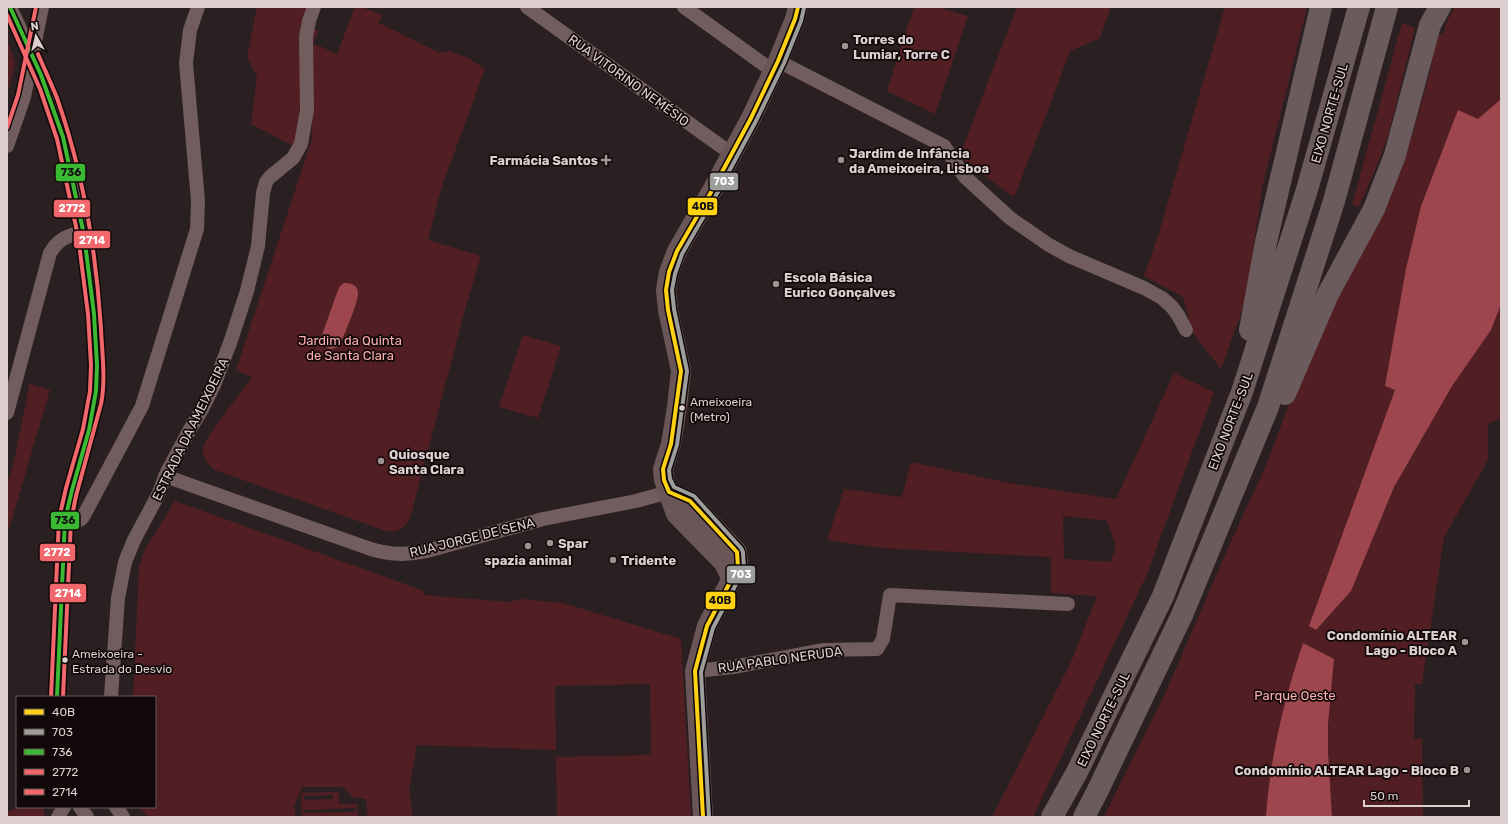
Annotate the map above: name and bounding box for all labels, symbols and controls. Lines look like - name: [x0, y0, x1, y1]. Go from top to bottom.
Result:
- north arrow: [16, 16, 56, 56]
- text: N: [30, 20, 40, 34]
- street label: RUA VITORINO NEMÉSIO: [565, 32, 692, 129]
- place label: Torres do Lumiar, Torre C: [853, 32, 950, 62]
- marker: Torres do Lumiar, Torre C: [840, 41, 850, 51]
- street label: EIXO NORTE-SUL: [1308, 61, 1351, 165]
- place label: Jardim de Infância da Ameixoeira, Lisboa: [849, 146, 989, 176]
- place label: Farmácia Santos: [489, 153, 598, 168]
- marker: Farmácia Santos: [601, 155, 611, 165]
- marker: Jardim de Infância da Ameixoeira, Lisboa: [836, 155, 846, 165]
- line badge: 736: [55, 163, 86, 182]
- text: 736: [61, 166, 81, 179]
- line badge: 703: [709, 172, 739, 191]
- text: 703: [713, 175, 735, 188]
- line badge: 40B: [687, 197, 718, 216]
- line badge: 2772: [53, 199, 91, 218]
- text: 40B: [692, 200, 715, 213]
- text: 2772: [59, 202, 85, 215]
- line badge: 2714: [73, 230, 111, 249]
- text: 2714: [79, 234, 106, 247]
- place label: Escola Básica Eurico Gonçalves: [784, 270, 896, 300]
- marker: Escola Básica Eurico Gonçalves: [771, 279, 781, 289]
- park label: Jardim da Quinta de Santa Clara: [298, 333, 402, 363]
- street label: ESTRADA DA AMEIXOEIRA: [149, 355, 232, 503]
- street label: EIXO NORTE-SUL: [1205, 370, 1256, 472]
- place label: Ameixoeira (Metro): [690, 395, 752, 424]
- marker: Ameixoeira (Metro): [677, 403, 687, 413]
- place label: Quiosque Santa Clara: [389, 447, 464, 477]
- marker: Quiosque Santa Clara: [376, 456, 386, 466]
- line badge: 736: [50, 511, 80, 530]
- text: 736: [55, 514, 75, 527]
- street label: RUA JORGE DE SENA: [408, 515, 536, 560]
- place label: Spar: [558, 536, 588, 551]
- marker: Spar: [545, 538, 555, 548]
- marker: spazia animal: [523, 541, 533, 551]
- line badge: 2772: [39, 543, 76, 562]
- text: 2772: [44, 546, 70, 559]
- place label: spazia animal: [484, 553, 572, 568]
- place label: Tridente: [621, 553, 676, 568]
- marker: Tridente: [608, 555, 618, 565]
- line badge: 703: [726, 565, 756, 584]
- text: 703: [730, 568, 752, 581]
- line badge: 2714: [49, 583, 87, 603]
- text: 2714: [55, 587, 82, 600]
- line badge: 40B: [705, 591, 736, 610]
- text: 40B: [709, 594, 732, 607]
- place label: Condomínio ALTEAR Lago - Bloco A: [1327, 628, 1458, 658]
- marker: Condomínio ALTEAR Lago - Bloco A: [1460, 637, 1470, 647]
- street label: RUA PABLO NERUDA: [717, 643, 844, 676]
- place label: Ameixoeira - Estrada do Desvio: [72, 647, 172, 676]
- marker: Ameixoeira - Estrada do Desvio: [60, 655, 70, 665]
- street label: EIXO NORTE-SUL: [1074, 669, 1133, 769]
- park label: Parque Oeste: [1254, 688, 1336, 703]
- legend: [16, 696, 156, 808]
- text: 40B: [52, 705, 75, 719]
- text: 703: [52, 725, 73, 739]
- text: 736: [52, 745, 73, 759]
- place label: Condomínio ALTEAR Lago - Bloco B: [1234, 763, 1459, 778]
- text: 2772: [52, 765, 78, 779]
- marker: Condomínio ALTEAR Lago - Bloco B: [1462, 765, 1472, 775]
- scale bar: [1364, 782, 1469, 808]
- text: 2714: [52, 785, 78, 799]
- text: 50 m: [1370, 789, 1398, 803]

